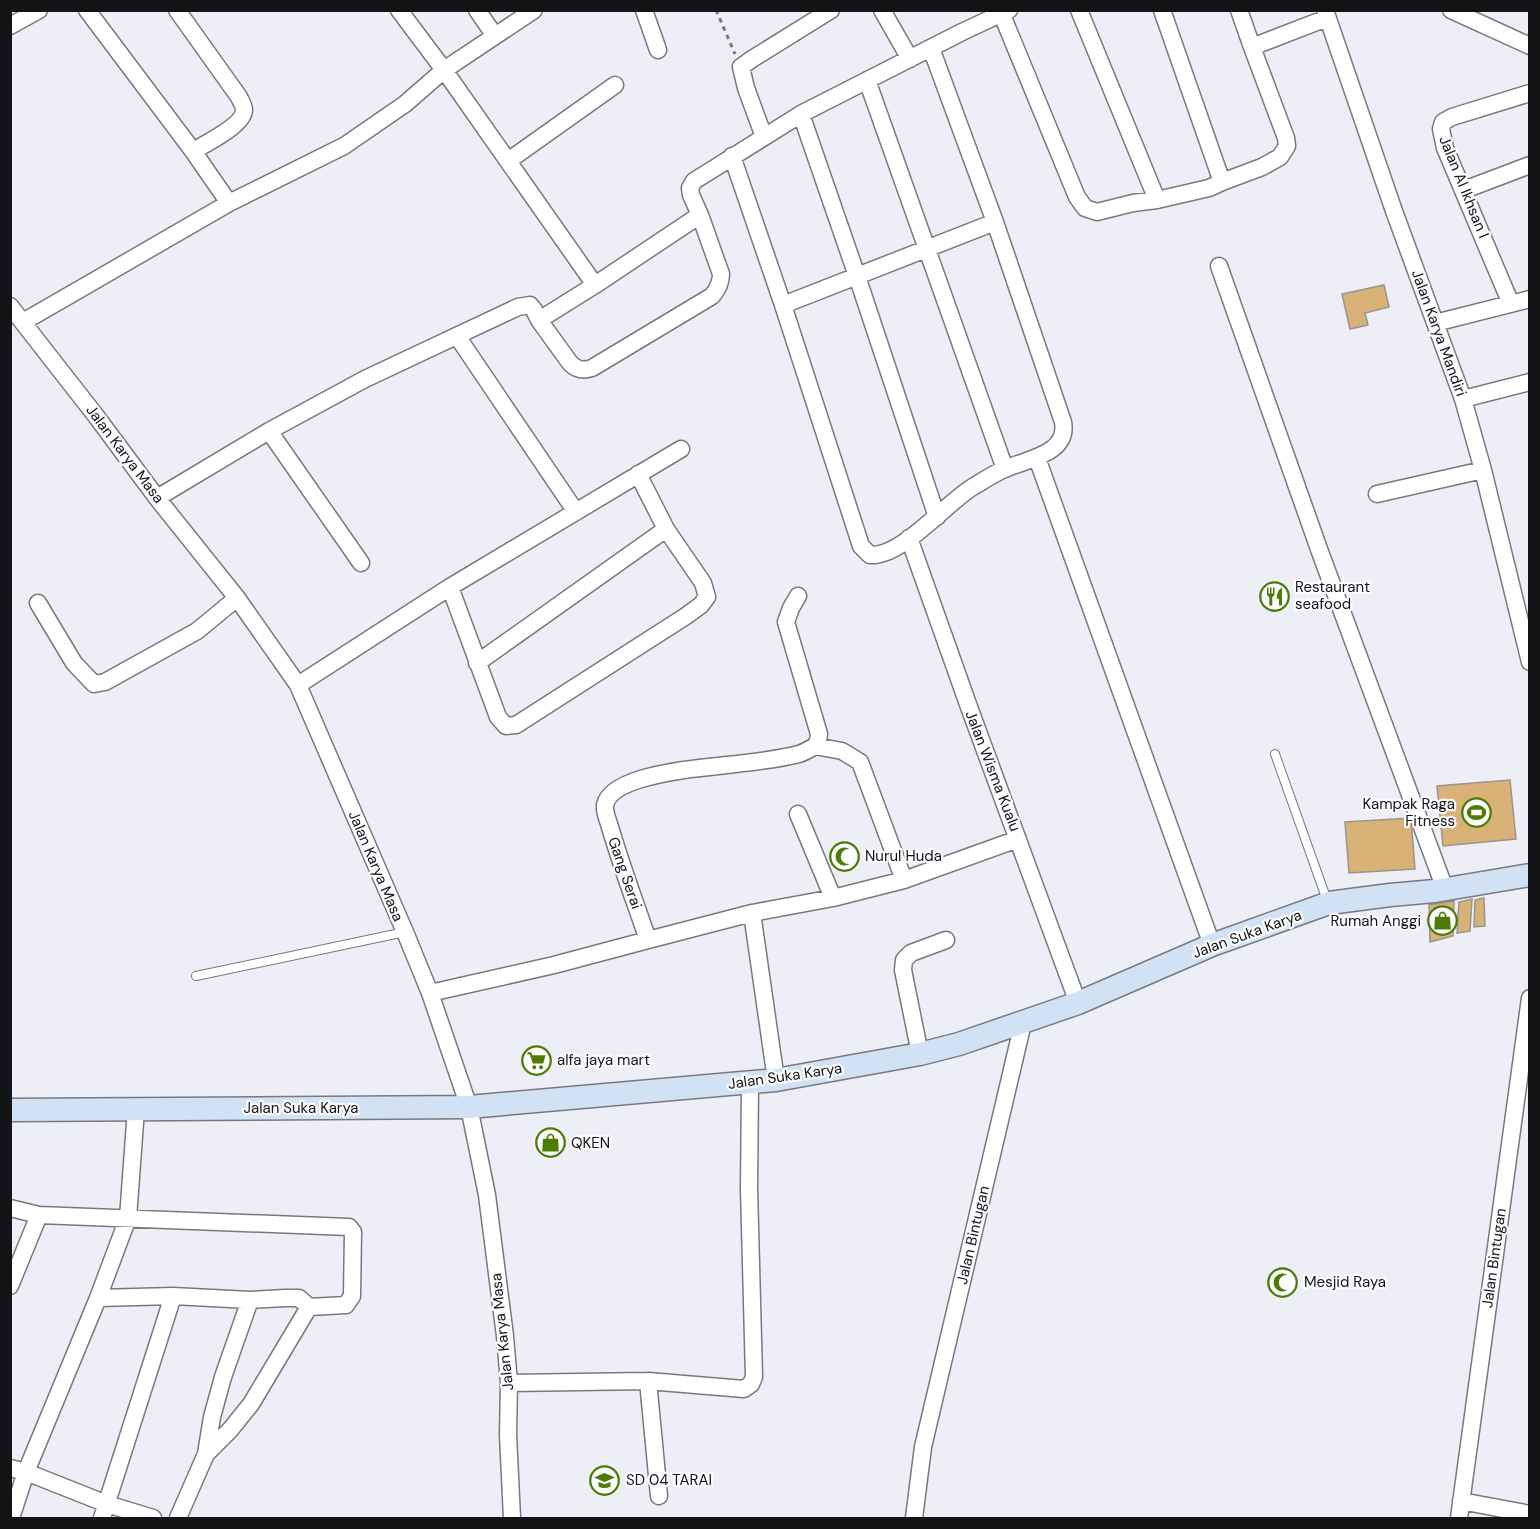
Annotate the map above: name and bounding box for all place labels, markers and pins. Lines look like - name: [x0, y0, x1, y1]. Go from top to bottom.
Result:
- place label: Restaurant seafood: [1295, 577, 1370, 614]
- restaurant icon: Restaurant seafood: [1258, 580, 1290, 612]
- place label: Kampak Raga Fitness: [1363, 794, 1455, 831]
- sports icon: Kampak Raga Fitness: [1460, 797, 1492, 829]
- mosque icon: Nurul Huda: [828, 840, 860, 872]
- place label: Nurul Huda: [865, 846, 942, 866]
- shop icon: Rumah Anggi: [1426, 905, 1458, 937]
- place label: Rumah Anggi: [1330, 911, 1421, 931]
- supermarket icon: alfa jaya mart: [520, 1044, 552, 1076]
- place label: alfa jaya mart: [557, 1050, 650, 1070]
- shop icon: QKEN: [534, 1127, 566, 1159]
- place label: QKEN: [571, 1133, 610, 1153]
- mosque icon: Mesjid Raya: [1267, 1266, 1299, 1298]
- place label: Mesjid Raya: [1304, 1272, 1386, 1292]
- school or university icon: SD 04 TARAI: [589, 1464, 621, 1496]
- place label: SD 04 TARAI: [626, 1470, 712, 1490]

